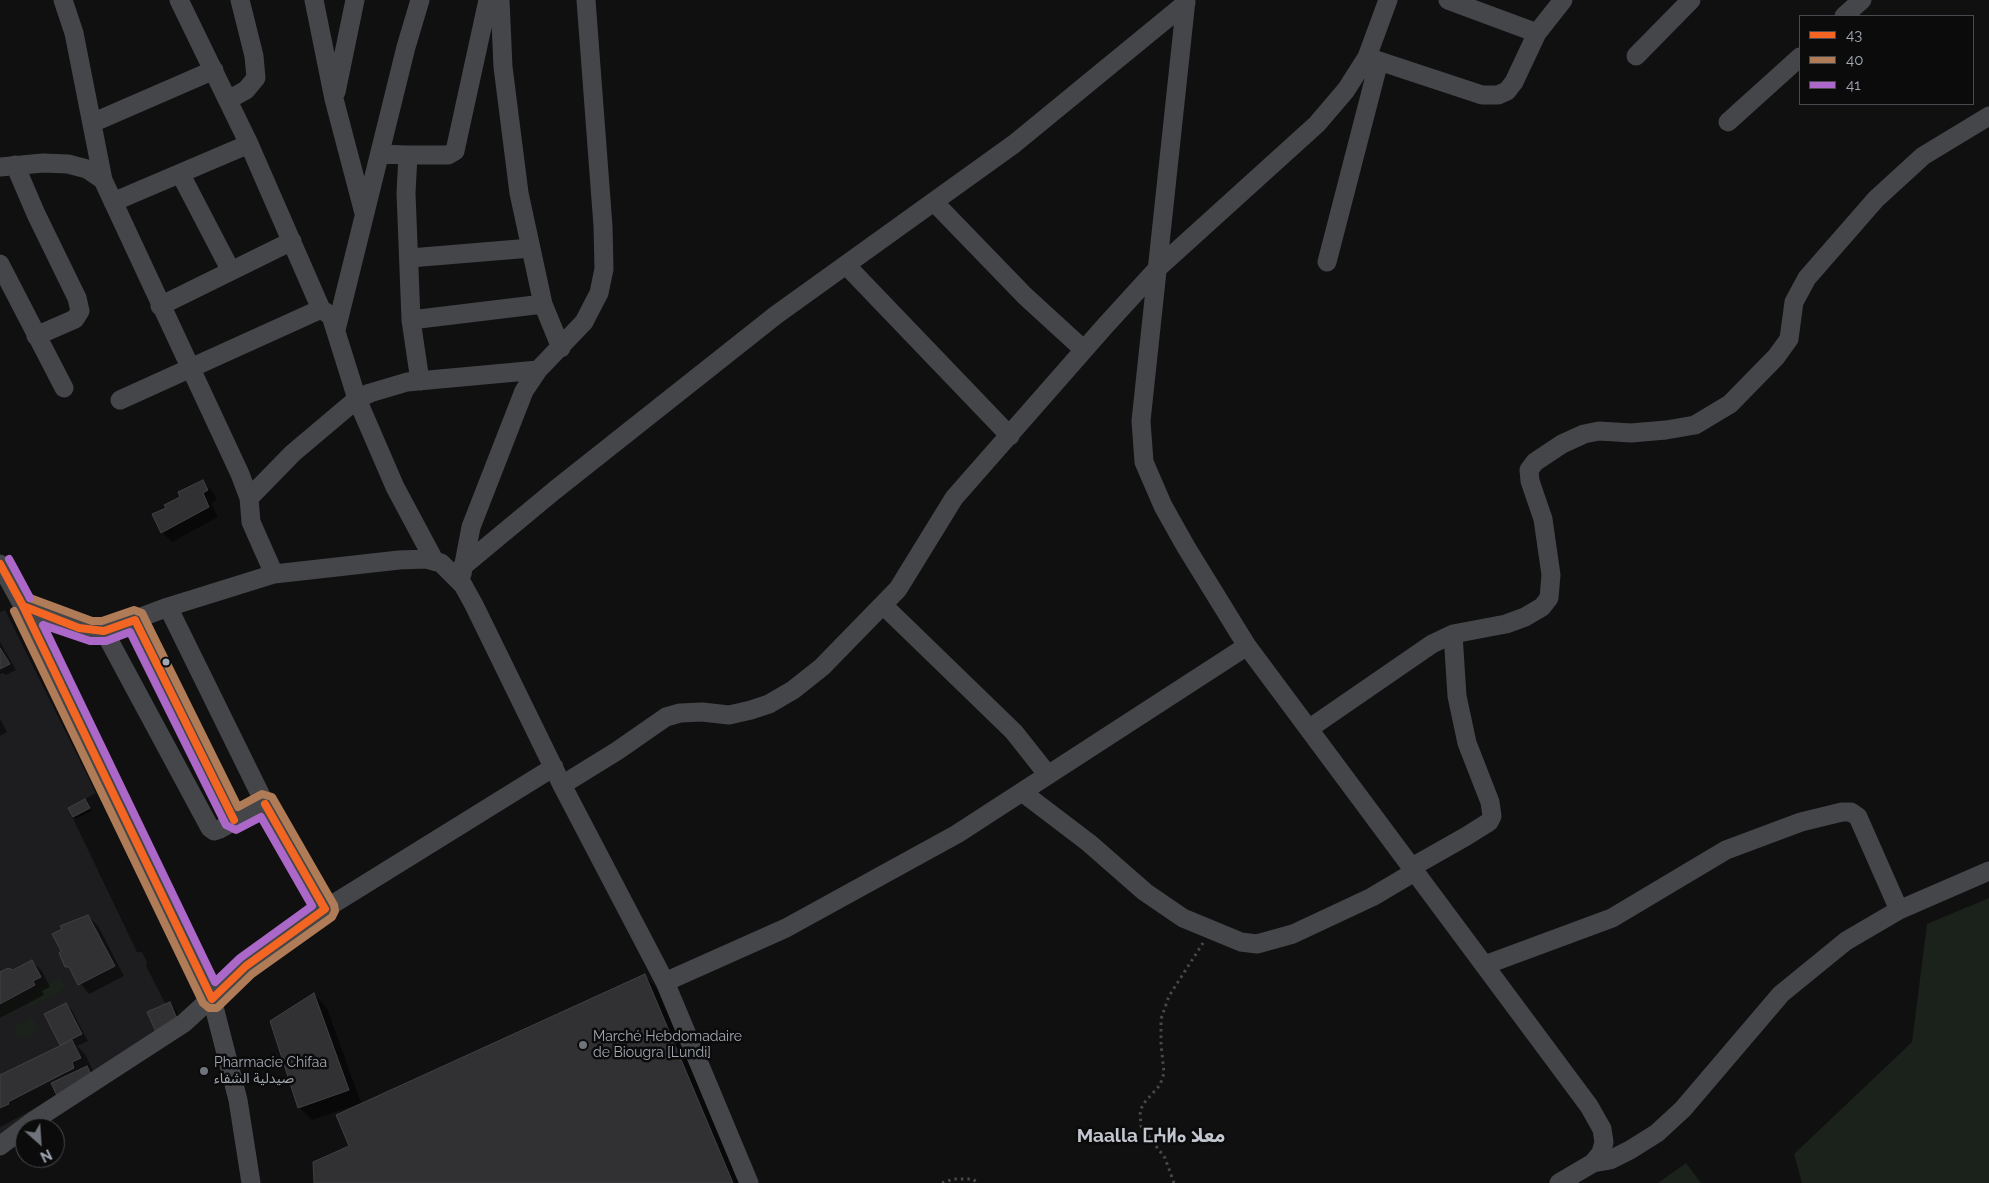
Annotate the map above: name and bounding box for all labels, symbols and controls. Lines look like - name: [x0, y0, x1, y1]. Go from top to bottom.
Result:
- legend: [1799, 15, 1974, 105]
- text: 43: [1846, 26, 1862, 44]
- text: 40: [1846, 51, 1863, 69]
- text: 41: [1846, 76, 1861, 94]
- unlabelled marker: [161, 657, 171, 667]
- place label: Marché Hebdomadaire de Biougra [Lundi]: [593, 1029, 742, 1062]
- marker: Marché Hebdomadaire de Biougra [Lundi]: [577, 1039, 589, 1051]
- place label: Pharmacie Chifaa صيدلية الشفاء: [214, 1055, 327, 1088]
- marker: Pharmacie Chifaa صيدلية الشفاء: [198, 1065, 210, 1077]
- north arrow: [15, 1118, 65, 1168]
- district label: Maalla ⵎⵄⵍⴰ معلا: [1077, 1125, 1225, 1147]
- text: N: [38, 1146, 54, 1165]

